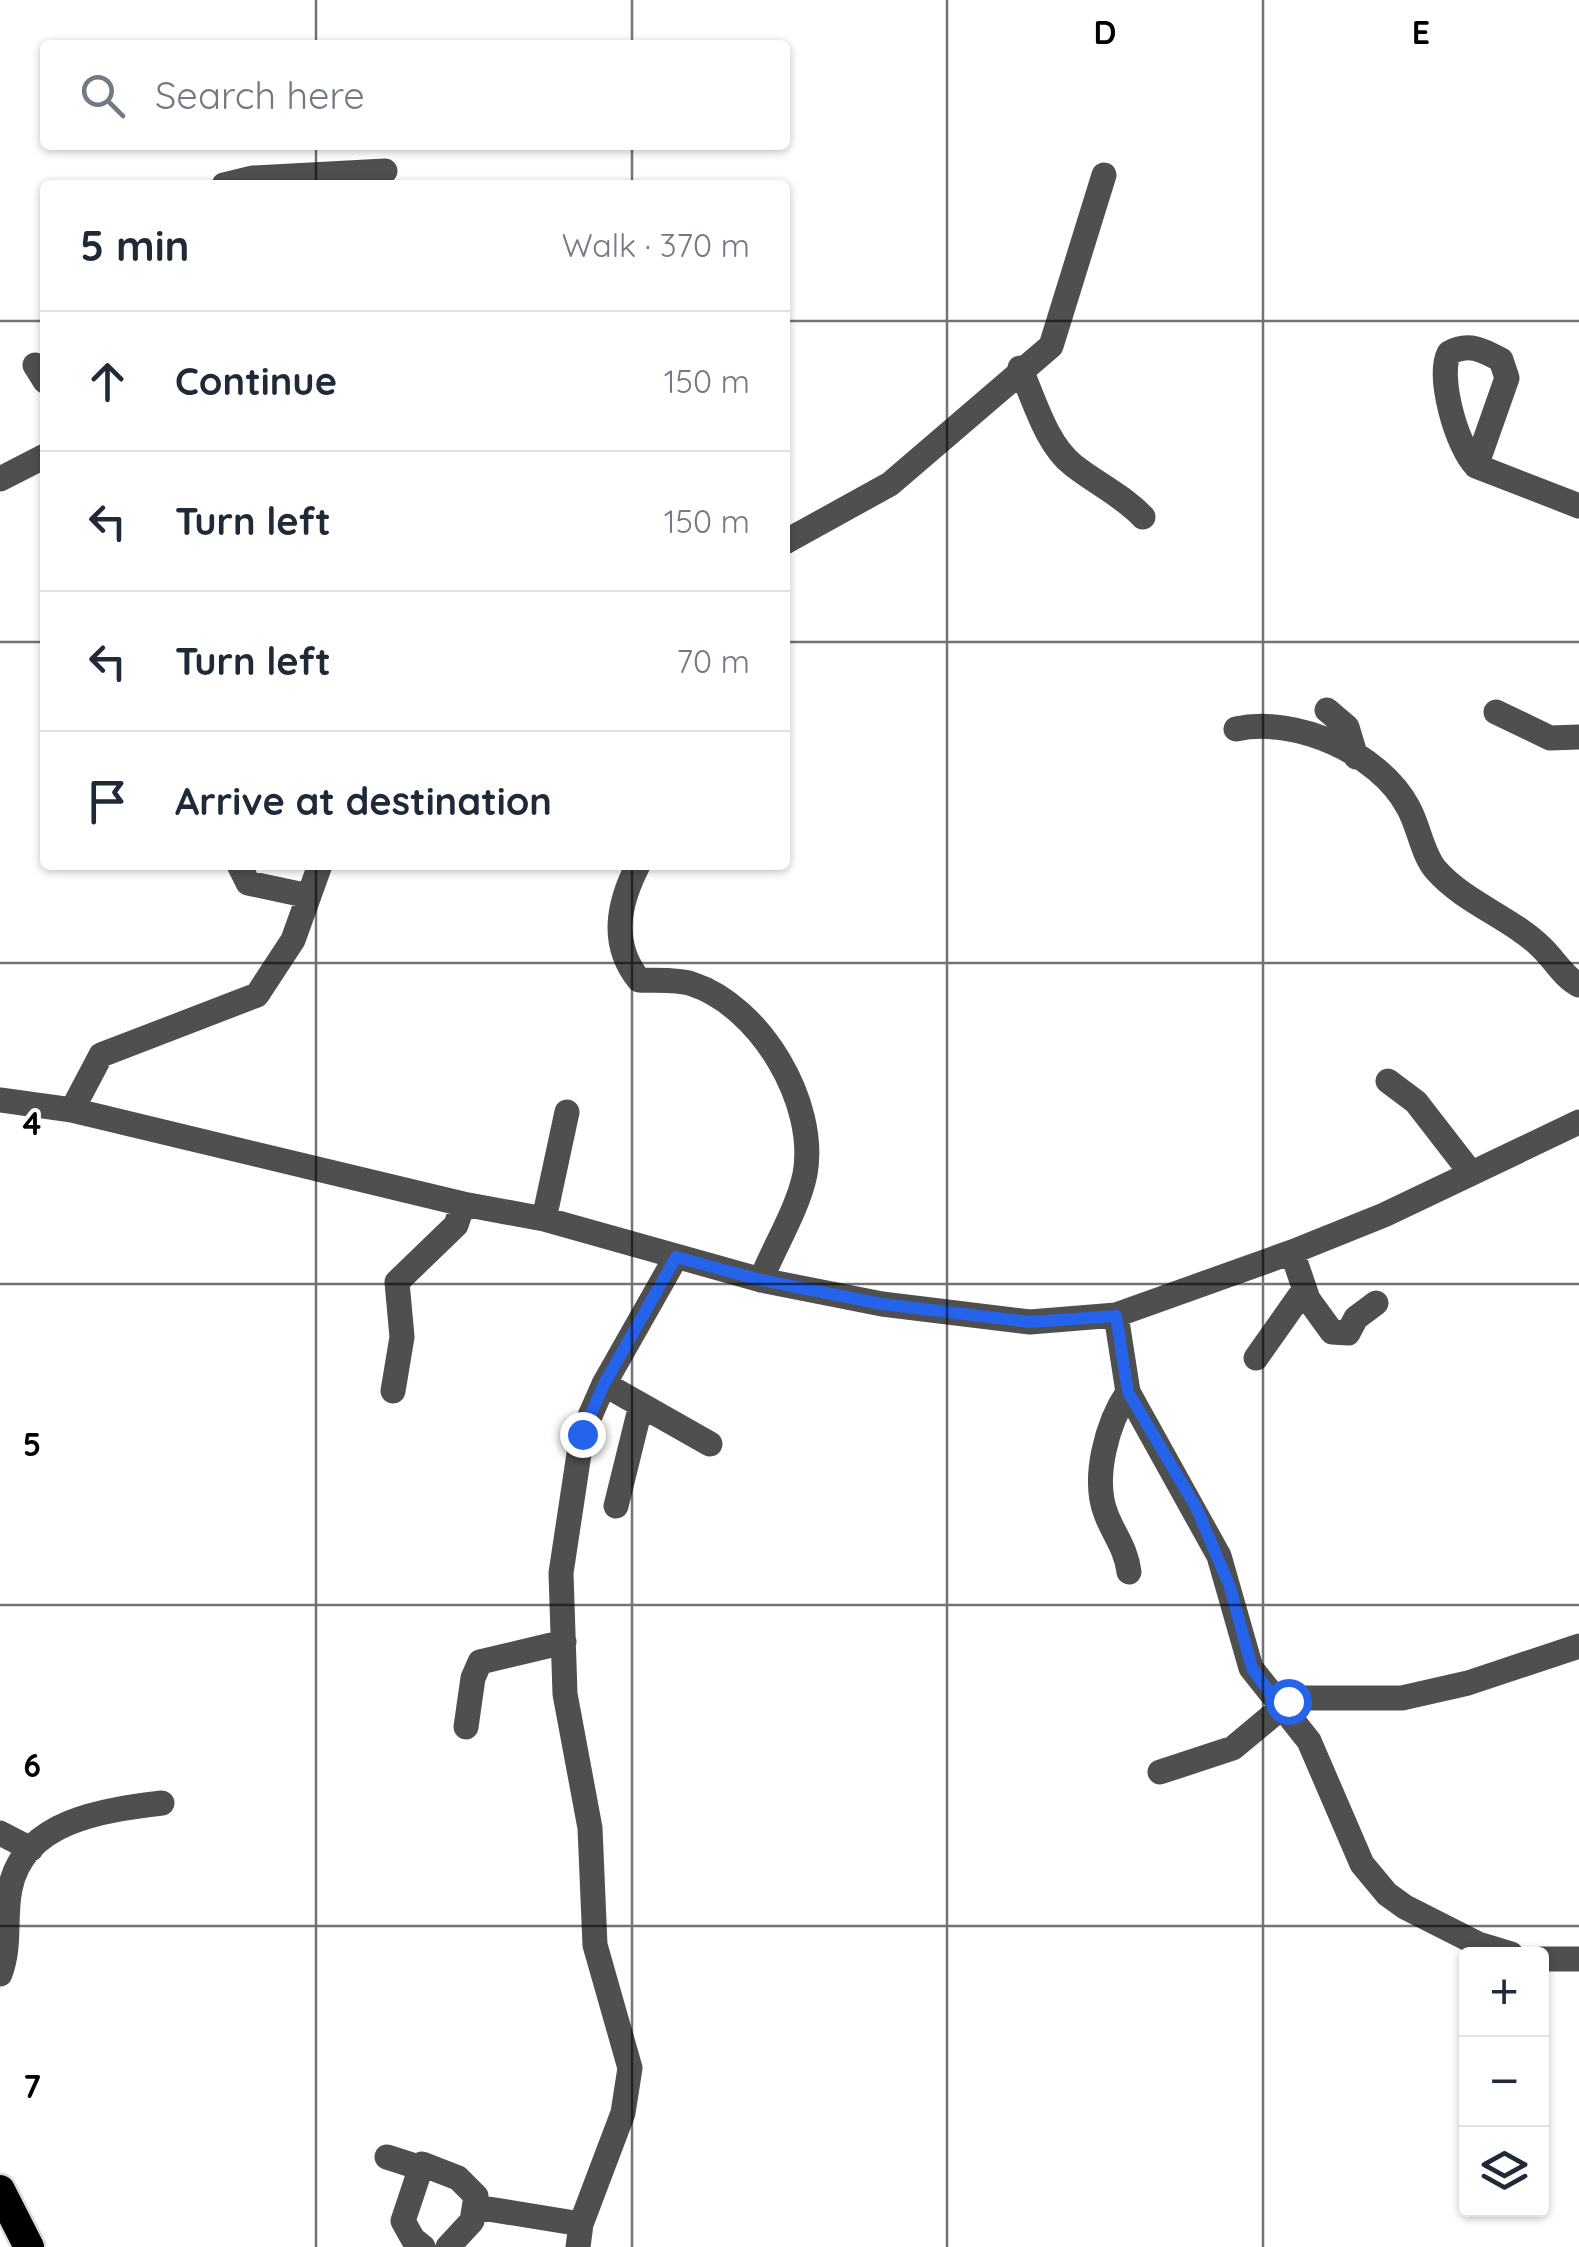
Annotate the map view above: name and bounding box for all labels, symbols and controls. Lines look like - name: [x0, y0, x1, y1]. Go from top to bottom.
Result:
- text: D: [1094, 12, 1116, 52]
- text: E: [1412, 12, 1430, 52]
- search box: [40, 40, 790, 150]
- icon: search: [75, 68, 130, 123]
- text: Search here: [155, 71, 365, 119]
- text: 5 min: [80, 219, 190, 272]
- text: Walk · 370 m: [562, 225, 750, 265]
- icon: ahead: [80, 354, 135, 409]
- text: Continue: [175, 357, 337, 405]
- text: 150 m: [664, 361, 750, 401]
- icon: left: [80, 494, 135, 549]
- text: Turn left: [175, 497, 331, 545]
- text: 150 m: [664, 501, 750, 541]
- icon: left: [80, 634, 135, 689]
- text: Turn left: [175, 637, 331, 685]
- text: 70 m: [677, 641, 750, 681]
- icon: arrive: [80, 774, 135, 829]
- text: Arrive at destination: [175, 777, 552, 825]
- text: 4: [23, 1103, 42, 1143]
- route end: [560, 1412, 606, 1458]
- text: 5: [23, 1424, 41, 1464]
- route start: [1266, 1679, 1312, 1725]
- text: 6: [23, 1745, 41, 1785]
- map controls: [1459, 1947, 1549, 2217]
- button: +: [1459, 1947, 1549, 2037]
- button: −: [1459, 2037, 1549, 2127]
- text: 7: [23, 2066, 41, 2106]
- button: layers: [1459, 2127, 1549, 2217]

